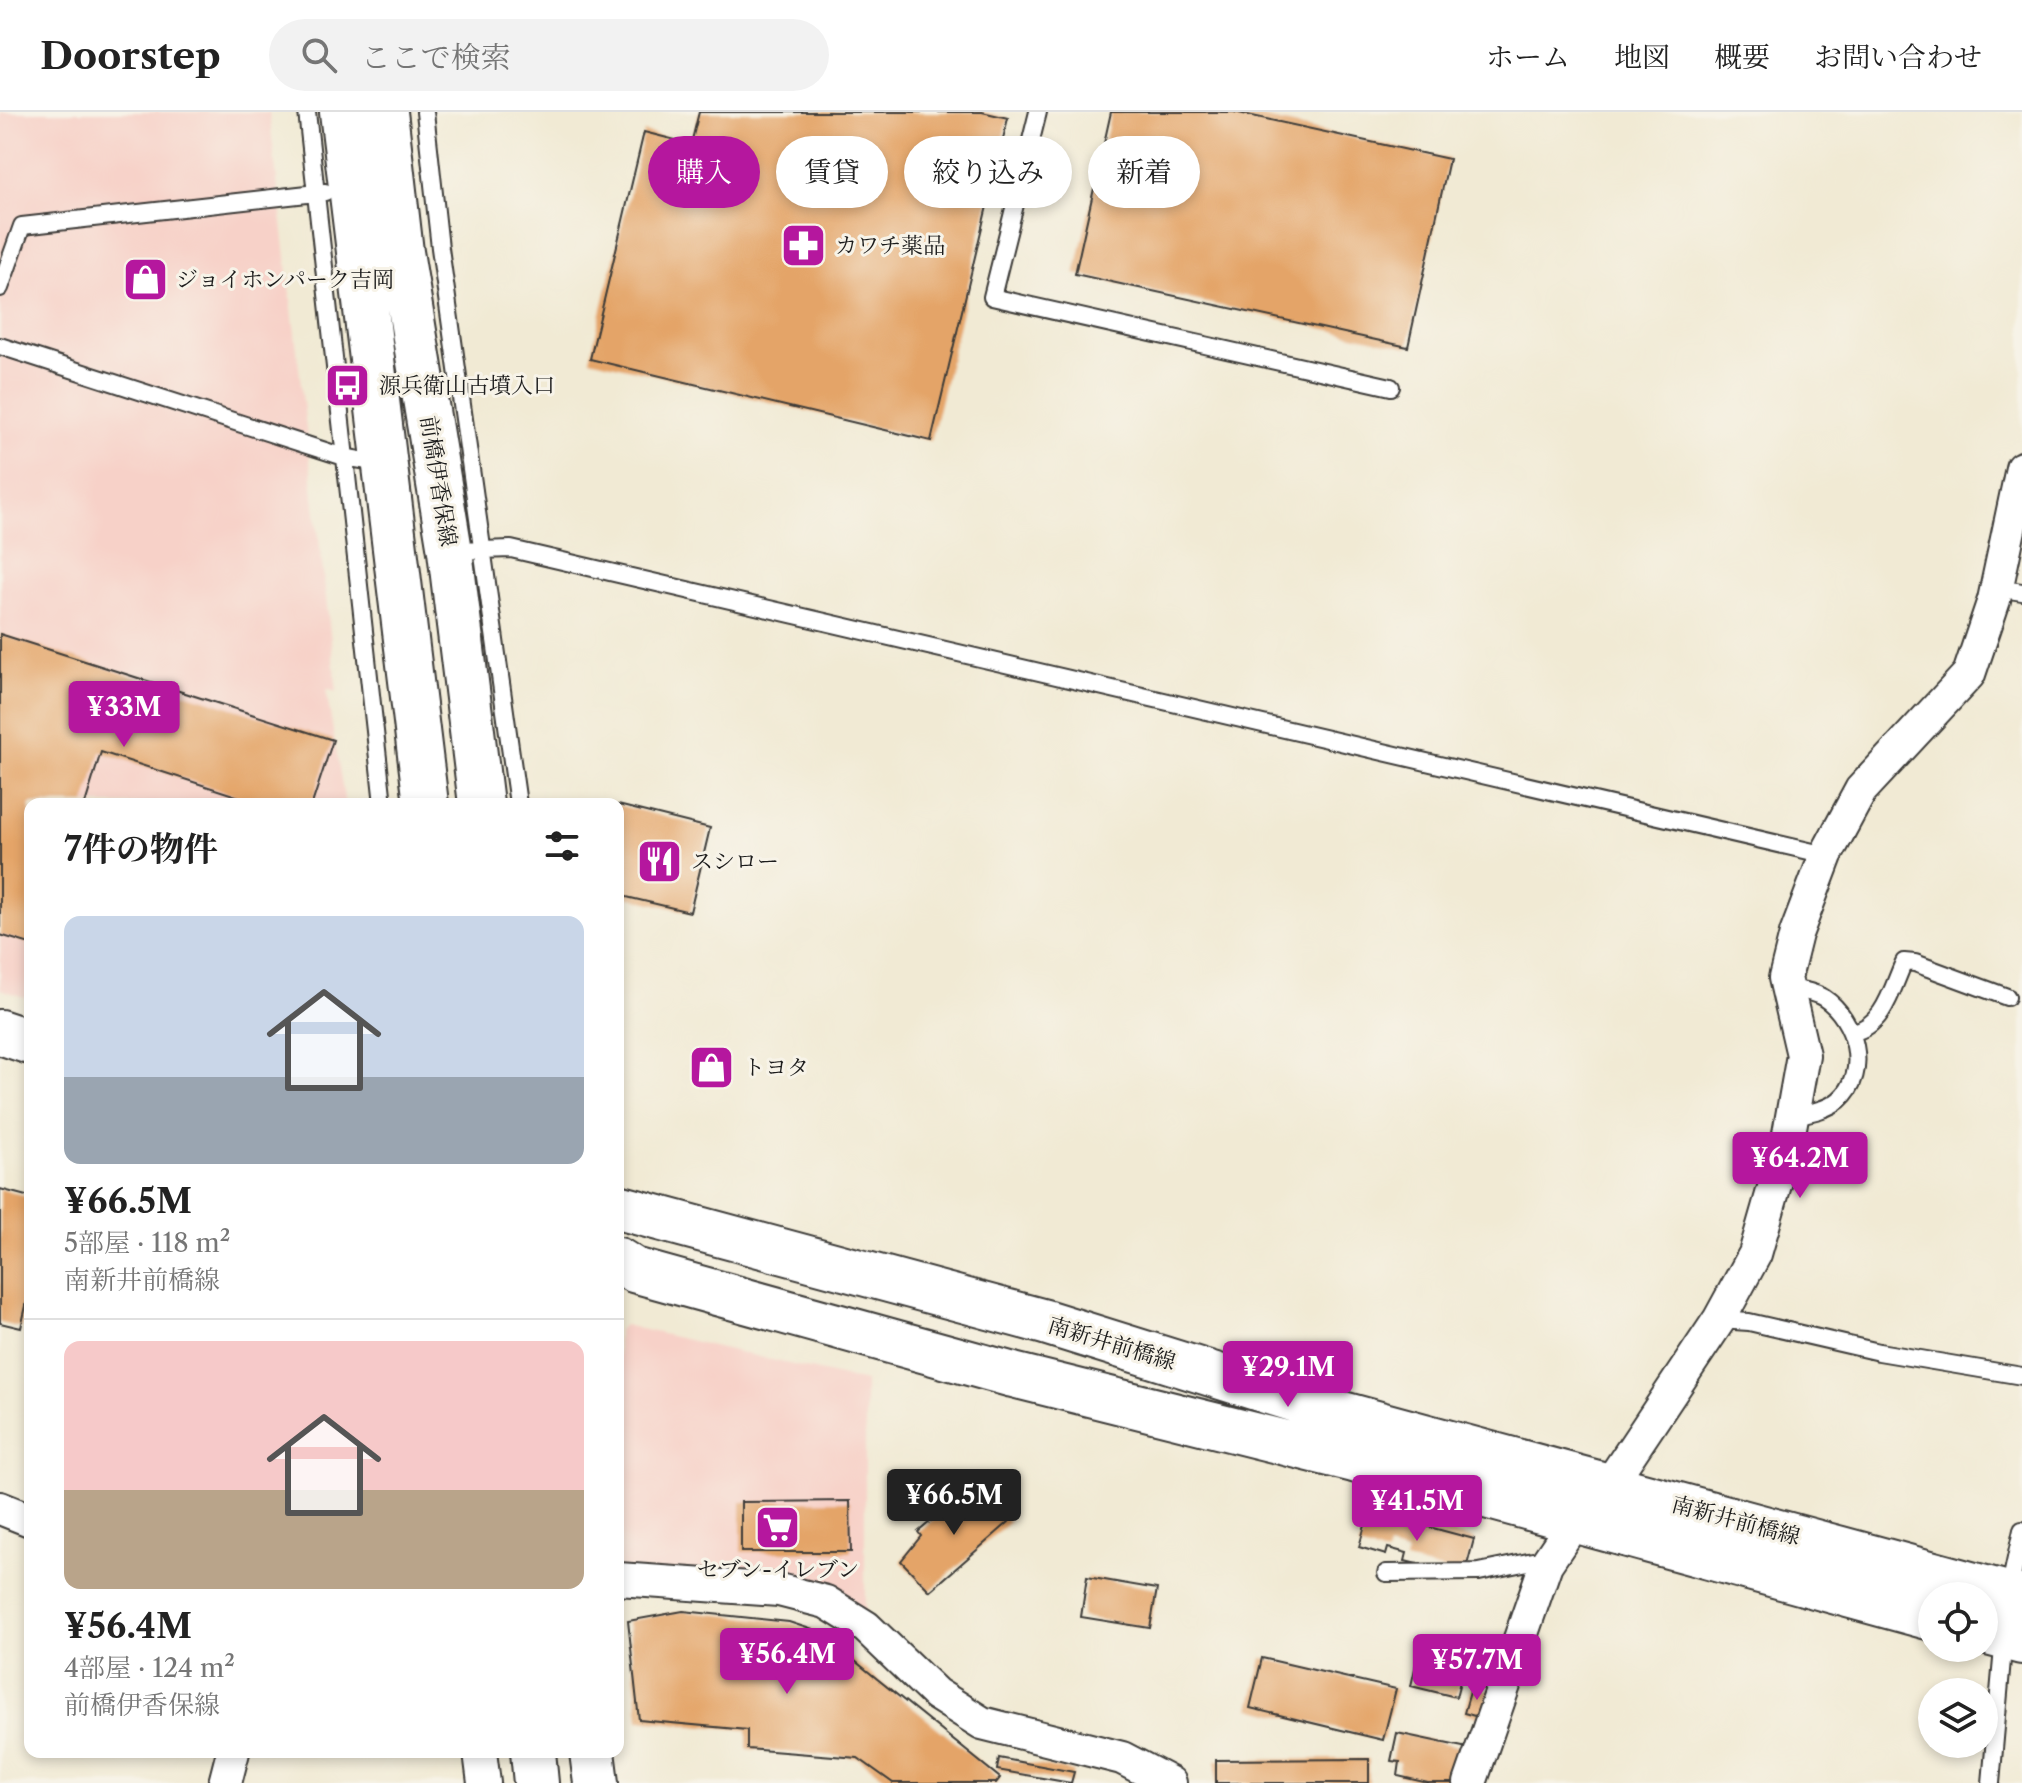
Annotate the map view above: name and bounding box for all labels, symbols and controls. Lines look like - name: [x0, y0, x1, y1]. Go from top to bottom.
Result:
- search box: [269, 19, 829, 91]
- text: Doorstep: [40, 32, 221, 79]
- icon: search: [297, 33, 341, 77]
- text: ここで検索: [361, 39, 511, 76]
- text: ホーム: [1486, 40, 1570, 74]
- text: 地図: [1614, 40, 1670, 74]
- text: 概要: [1714, 40, 1770, 74]
- text: お問い合わせ: [1814, 40, 1982, 74]
- chip: 購入: [648, 136, 760, 208]
- chip: 賃貸: [776, 136, 888, 208]
- chip: 絞り込み: [904, 136, 1072, 208]
- chip: 新着: [1088, 136, 1200, 208]
- pharmacy icon: カワチ薬品: [780, 221, 828, 269]
- place label: カワチ薬品: [835, 232, 945, 259]
- shop icon: ジョイホンパーク吉岡: [121, 255, 169, 303]
- place label: ジョイホンパーク吉岡: [176, 266, 394, 293]
- bus stop icon: 源兵衛山古墳入口: [324, 361, 372, 409]
- place label: 源兵衛山古墳入口: [379, 372, 555, 399]
- street label: 前橋伊香保線: [415, 414, 462, 548]
- pin: ¥33M: [77, 681, 171, 749]
- text: ¥33M: [87, 691, 161, 723]
- icon: filters: [540, 824, 584, 868]
- text: 7件の物件: [64, 828, 218, 870]
- restaurant icon: スシロー: [636, 837, 684, 885]
- place label: スシロー: [691, 848, 779, 875]
- icon: home: [252, 968, 396, 1112]
- shop icon: トヨタ: [688, 1043, 736, 1091]
- place label: トヨタ: [743, 1054, 809, 1081]
- pin: ¥64.2M: [1735, 1132, 1865, 1200]
- text: ¥64.2M: [1751, 1142, 1849, 1174]
- text: ¥66.5M: [64, 1180, 192, 1222]
- text: 5部屋 · 118 m²: [64, 1227, 230, 1259]
- text: 南新井前橋線: [64, 1264, 220, 1296]
- street label: 南新井前橋線: [1045, 1311, 1179, 1376]
- pin: ¥29.1M: [1223, 1341, 1353, 1409]
- text: ¥29.1M: [1241, 1351, 1335, 1383]
- icon: home: [252, 1393, 396, 1537]
- pin: ¥66.5M: [889, 1469, 1019, 1537]
- pin: ¥41.5M: [1352, 1475, 1482, 1543]
- text: ¥66.5M: [905, 1479, 1003, 1511]
- text: ¥41.5M: [1370, 1485, 1464, 1517]
- street label: 南新井前橋線: [1669, 1490, 1803, 1551]
- supermarket icon: セブン-イレブン: [754, 1504, 802, 1552]
- place label: セブン-イレブン: [697, 1556, 859, 1583]
- map controls: [1918, 1582, 1998, 1758]
- button: locate: [1918, 1582, 1998, 1662]
- text: ¥56.4M: [64, 1605, 192, 1647]
- pin: ¥56.4M: [722, 1628, 852, 1696]
- pin: ¥57.7M: [1412, 1634, 1542, 1702]
- text: ¥56.4M: [738, 1638, 836, 1670]
- text: ¥57.7M: [1431, 1644, 1523, 1676]
- text: 4部屋 · 124 m²: [64, 1652, 235, 1684]
- button: layers: [1918, 1678, 1998, 1758]
- text: 前橋伊香保線: [64, 1689, 220, 1721]

